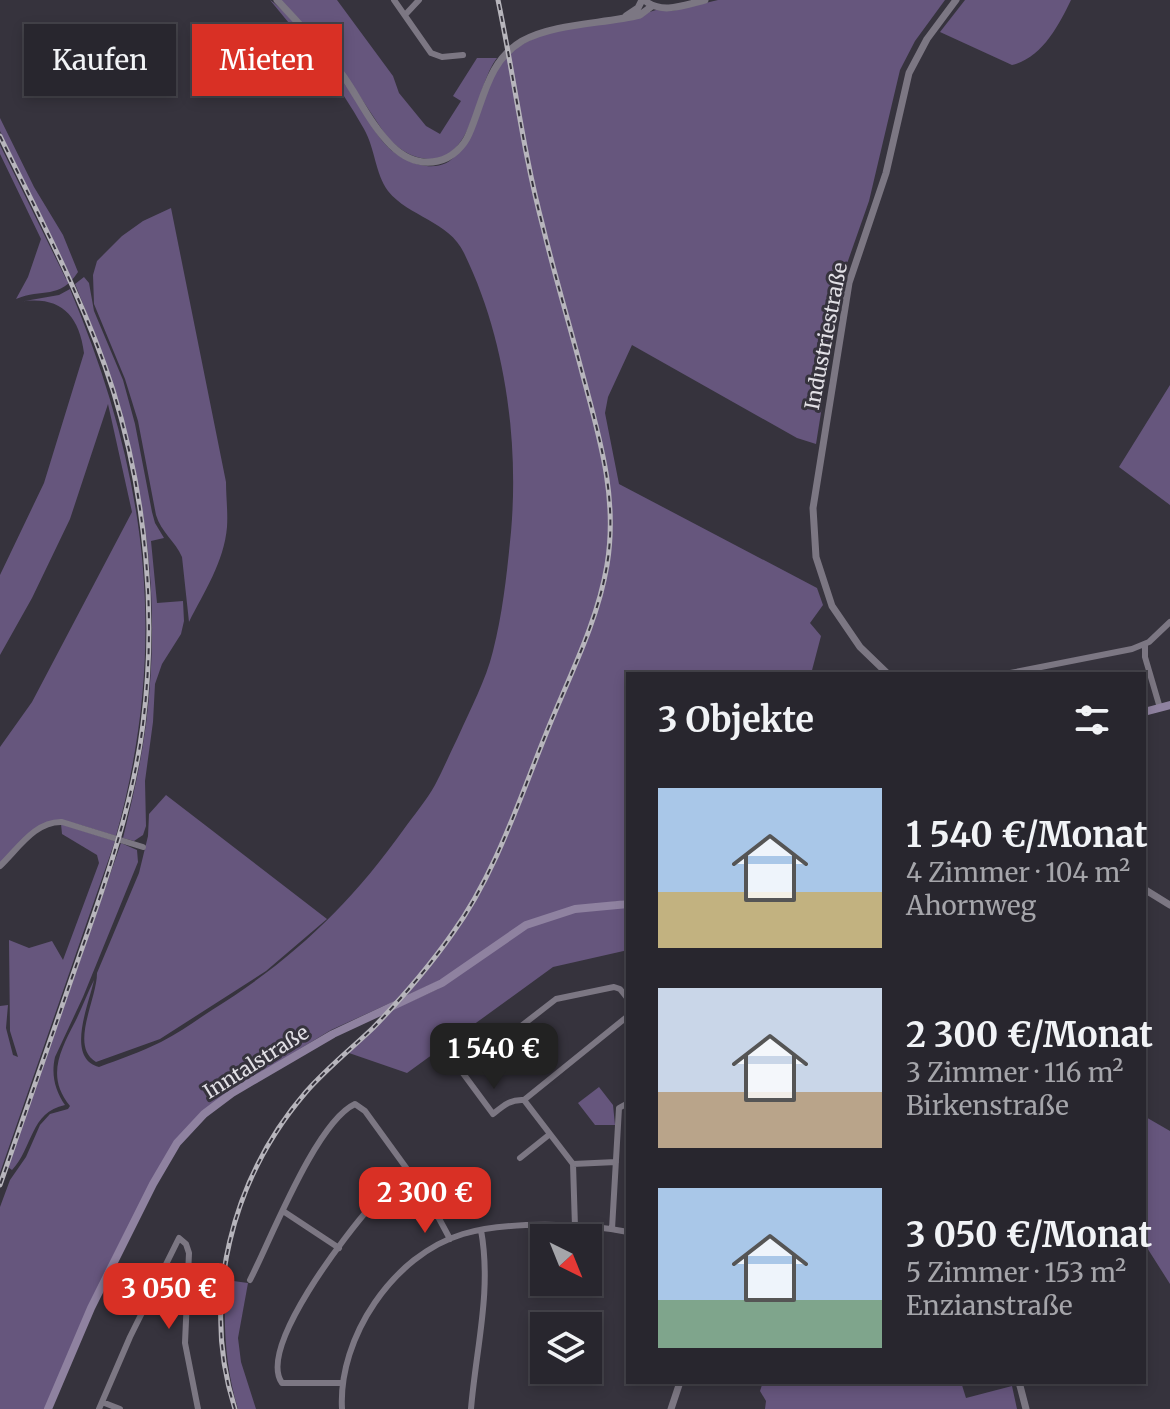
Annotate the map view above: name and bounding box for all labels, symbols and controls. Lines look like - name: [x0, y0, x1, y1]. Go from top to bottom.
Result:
- chip: Kaufen: [24, 24, 176, 96]
- chip: Mieten: [192, 24, 342, 96]
- street label: Industriestraße: [799, 260, 852, 412]
- icon: filters: [1070, 698, 1114, 742]
- text: 3 Objekte: [658, 699, 814, 741]
- text: 1 540 €/Monat: [906, 814, 1148, 856]
- icon: home: [722, 820, 818, 916]
- text: 4 Zimmer · 104 m²: [906, 856, 1130, 889]
- text: Ahornweg: [906, 889, 1036, 922]
- text: 2 300 €/Monat: [906, 1014, 1153, 1056]
- street label: Inntalstraße: [199, 1019, 313, 1104]
- icon: home: [722, 1020, 818, 1116]
- pin: 1 540 €: [420, 1023, 568, 1091]
- text: 1 540 €: [448, 1032, 540, 1065]
- text: 3 Zimmer · 116 m²: [906, 1056, 1123, 1089]
- text: Birkenstraße: [906, 1089, 1069, 1122]
- pin: 2 300 €: [351, 1167, 499, 1235]
- text: 2 300 €: [377, 1176, 473, 1209]
- text: 3 050 €/Monat: [906, 1214, 1152, 1256]
- icon: home: [722, 1220, 818, 1316]
- north arrow: [530, 1224, 602, 1296]
- map controls: [530, 1224, 602, 1384]
- text: 5 Zimmer · 153 m²: [906, 1256, 1126, 1289]
- pin: 3 050 €: [95, 1263, 243, 1331]
- text: 3 050 €: [121, 1272, 217, 1305]
- text: Enzianstraße: [906, 1289, 1073, 1322]
- button: layers: [530, 1312, 602, 1384]

